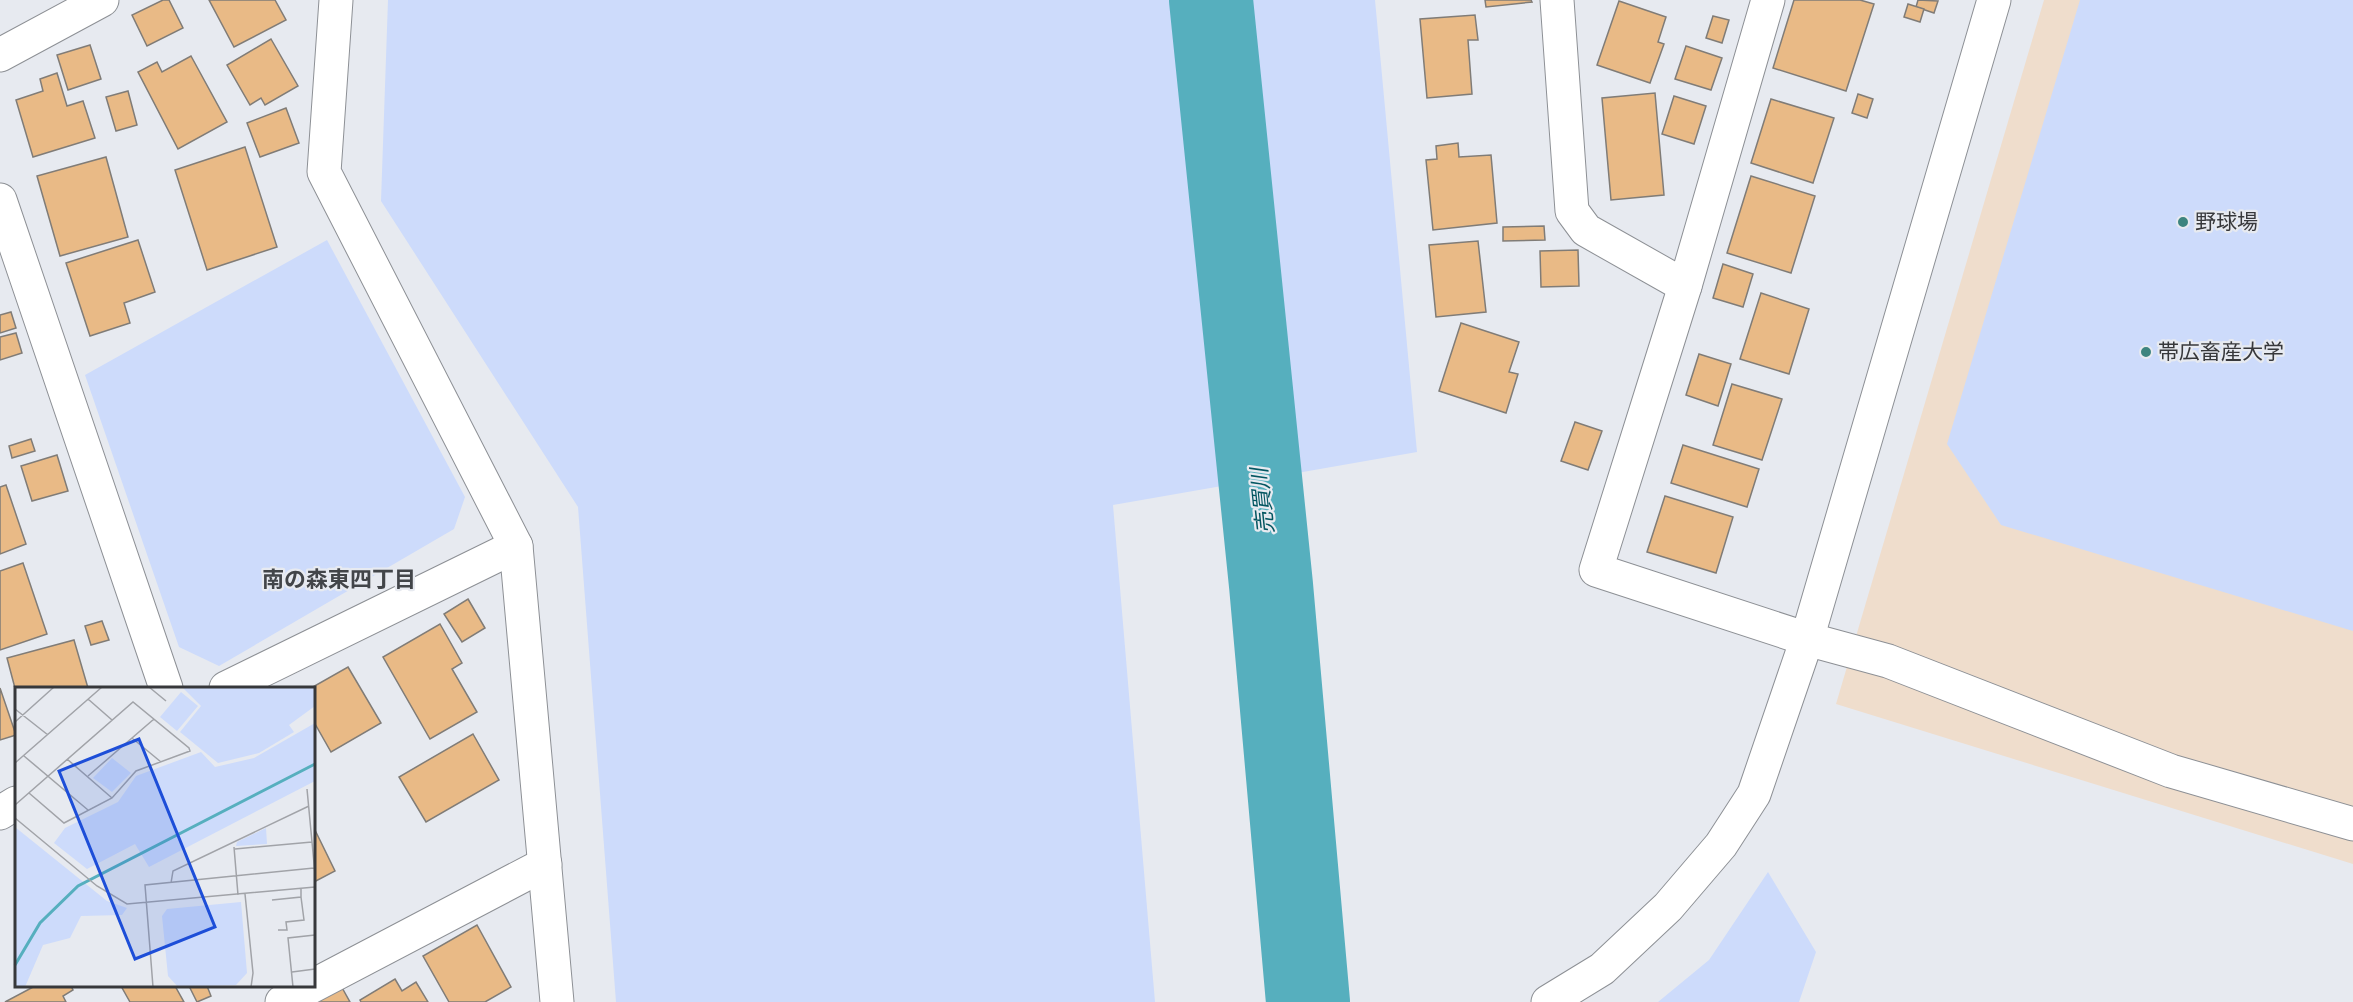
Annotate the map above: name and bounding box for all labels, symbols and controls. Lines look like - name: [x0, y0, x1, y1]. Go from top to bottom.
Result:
- place label: 野球場: [2195, 209, 2258, 234]
- marker: 野球場: [2176, 215, 2190, 229]
- place label: 帯広畜産大学: [2158, 339, 2284, 364]
- marker: 帯広畜産大学: [2139, 345, 2153, 359]
- water label: 売買川: [1245, 465, 1278, 535]
- district label: 南の森東四丁目: [262, 566, 416, 592]
- inset map: [15, 687, 315, 987]

